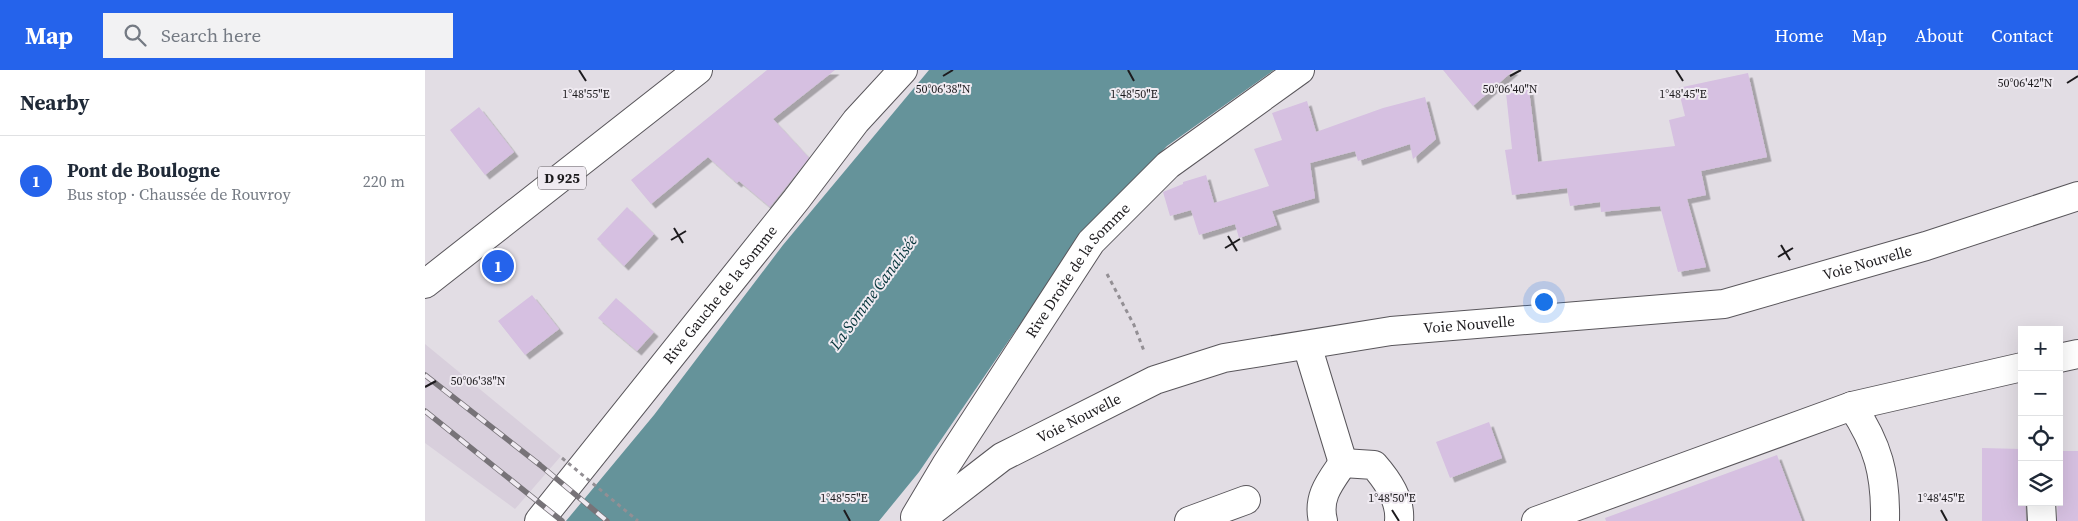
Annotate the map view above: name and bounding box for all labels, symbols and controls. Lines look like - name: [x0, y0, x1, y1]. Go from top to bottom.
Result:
- search box: [103, 13, 453, 58]
- text: Map: [25, 19, 73, 52]
- icon: search: [121, 21, 149, 49]
- text: Search here: [161, 22, 261, 48]
- text: Home: [1775, 23, 1824, 48]
- text: Map: [1852, 23, 1887, 48]
- text: About: [1915, 23, 1963, 48]
- text: Contact: [1991, 23, 2053, 48]
- text: 50°06'42"N: [1997, 75, 2053, 91]
- text: 50°06'38"N: [915, 81, 971, 97]
- text: 50°06'40"N: [1482, 81, 1538, 97]
- text: 1°48'55"E: [562, 86, 610, 102]
- text: 1°48'50"E: [1110, 86, 1158, 102]
- text: 1°48'45"E: [1659, 86, 1707, 102]
- text: Nearby: [20, 88, 90, 117]
- text: Pont de Boulogne: [67, 157, 220, 183]
- road number: D 925: [538, 166, 586, 190]
- text: 1: [32, 170, 40, 192]
- text: 220 m: [363, 170, 405, 192]
- text: Bus stop · Chaussée de Rouvroy: [67, 183, 291, 205]
- street label: Rive Droite de la Somme: [1020, 198, 1135, 342]
- street label: Rive Gauche de la Somme: [658, 220, 782, 368]
- water label: La Somme Canalisée: [823, 230, 922, 354]
- street label: Voie Nouvelle: [1820, 239, 1915, 285]
- pin: 1: [482, 247, 514, 285]
- your location: [1531, 289, 1557, 315]
- street label: Voie Nouvelle: [1422, 310, 1516, 338]
- map controls: [2018, 326, 2063, 506]
- button: +: [2018, 326, 2063, 371]
- button: −: [2018, 371, 2063, 416]
- text: 50°06'38"N: [450, 373, 506, 389]
- street label: Voie Nouvelle: [1033, 388, 1125, 448]
- button: locate: [2018, 416, 2063, 461]
- button: layers: [2018, 461, 2063, 506]
- text: 1°48'55"E: [820, 490, 868, 506]
- text: 1°48'50"E: [1368, 490, 1416, 506]
- text: 1°48'45"E: [1917, 490, 1965, 506]

